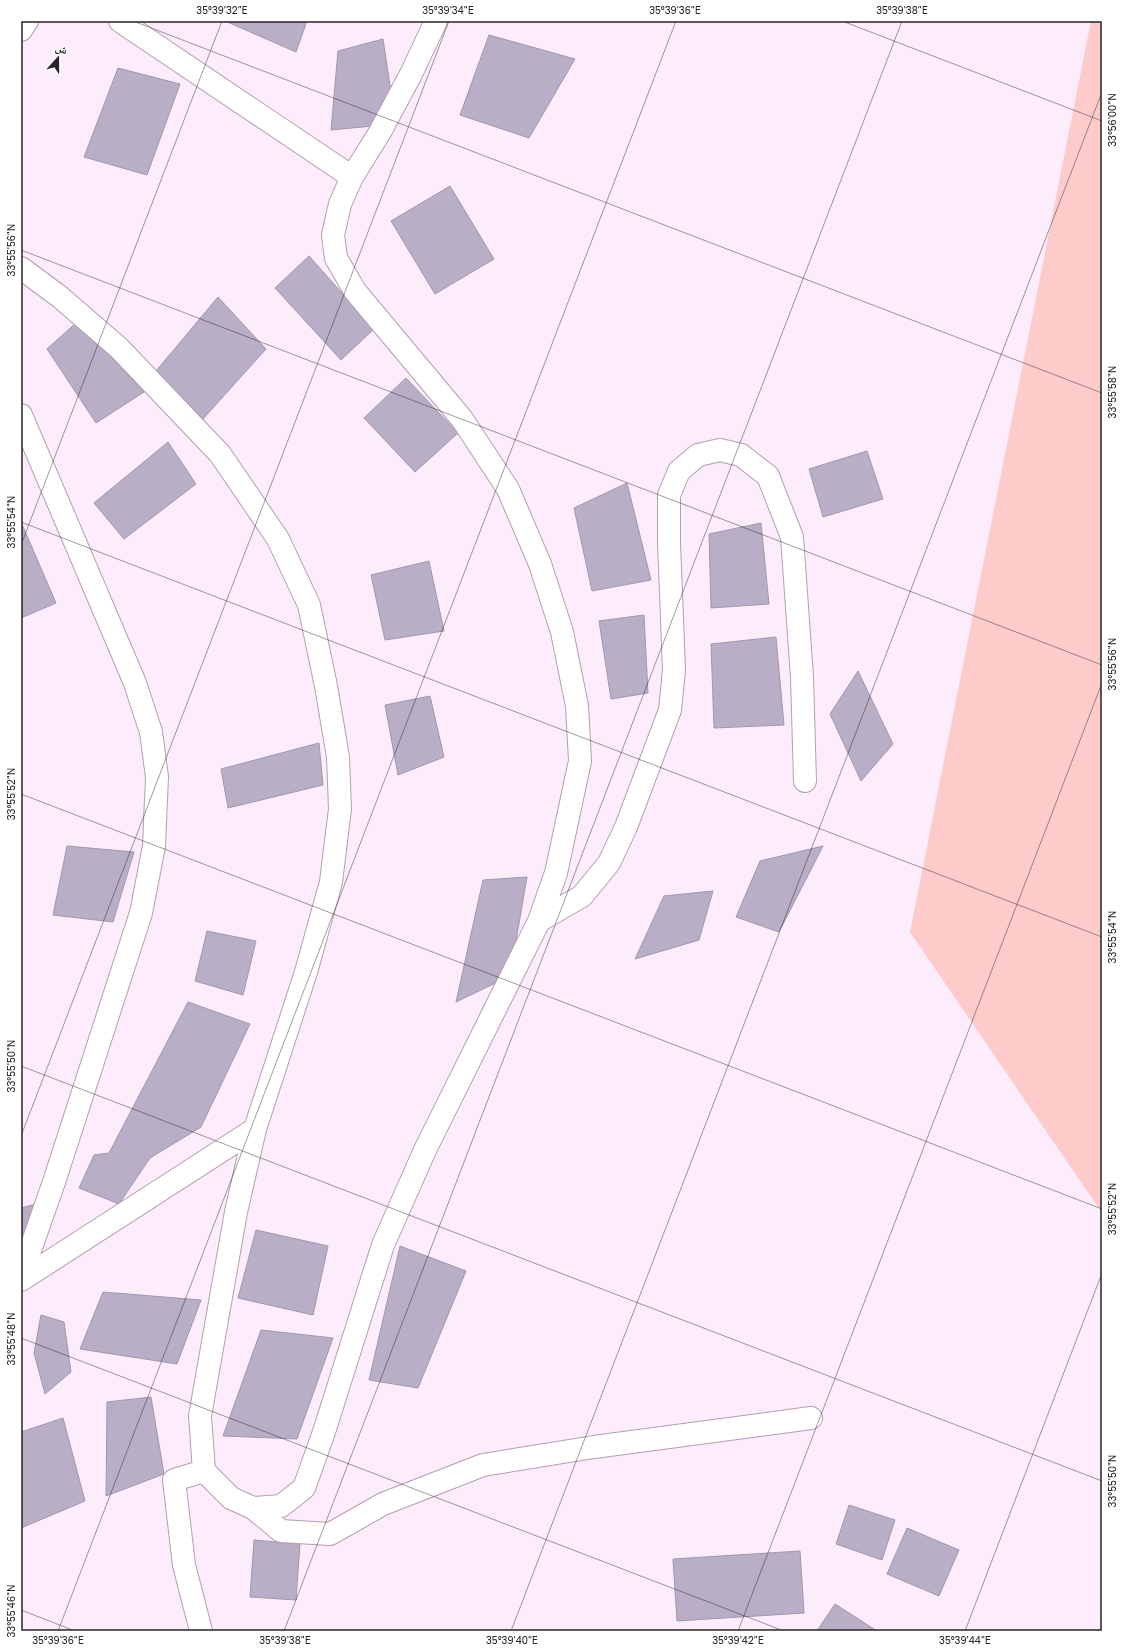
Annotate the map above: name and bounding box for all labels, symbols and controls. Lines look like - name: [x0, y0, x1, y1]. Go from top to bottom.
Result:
- text: 35°39'32"E: [196, 4, 248, 16]
- text: 35°39'34"E: [422, 4, 474, 16]
- text: 35°39'36"E: [649, 4, 701, 16]
- text: 35°39'38"E: [876, 4, 928, 16]
- north arrow: [38, 38, 78, 78]
- text: ش: [53, 40, 70, 58]
- text: 33°56'00"N: [1106, 93, 1118, 147]
- text: 33°55'56"N: [5, 224, 17, 276]
- text: 33°55'58"N: [1106, 366, 1118, 418]
- text: 33°55'54"N: [5, 496, 17, 548]
- text: 33°55'56"N: [1106, 638, 1118, 690]
- text: 33°55'52"N: [5, 768, 17, 820]
- text: 33°55'54"N: [1106, 911, 1118, 963]
- text: 33°55'50"N: [5, 1040, 17, 1092]
- text: 33°55'52"N: [1106, 1183, 1118, 1235]
- text: 33°55'48"N: [5, 1312, 17, 1366]
- text: 33°55'50"N: [1106, 1455, 1118, 1507]
- text: 33°55'46"N: [5, 1584, 17, 1638]
- text: 35°39'36"E: [32, 1634, 84, 1646]
- text: 35°39'38"E: [259, 1634, 311, 1646]
- text: 35°39'40"E: [486, 1634, 538, 1646]
- text: 35°39'42"E: [712, 1634, 764, 1646]
- text: 35°39'44"E: [939, 1634, 991, 1646]

